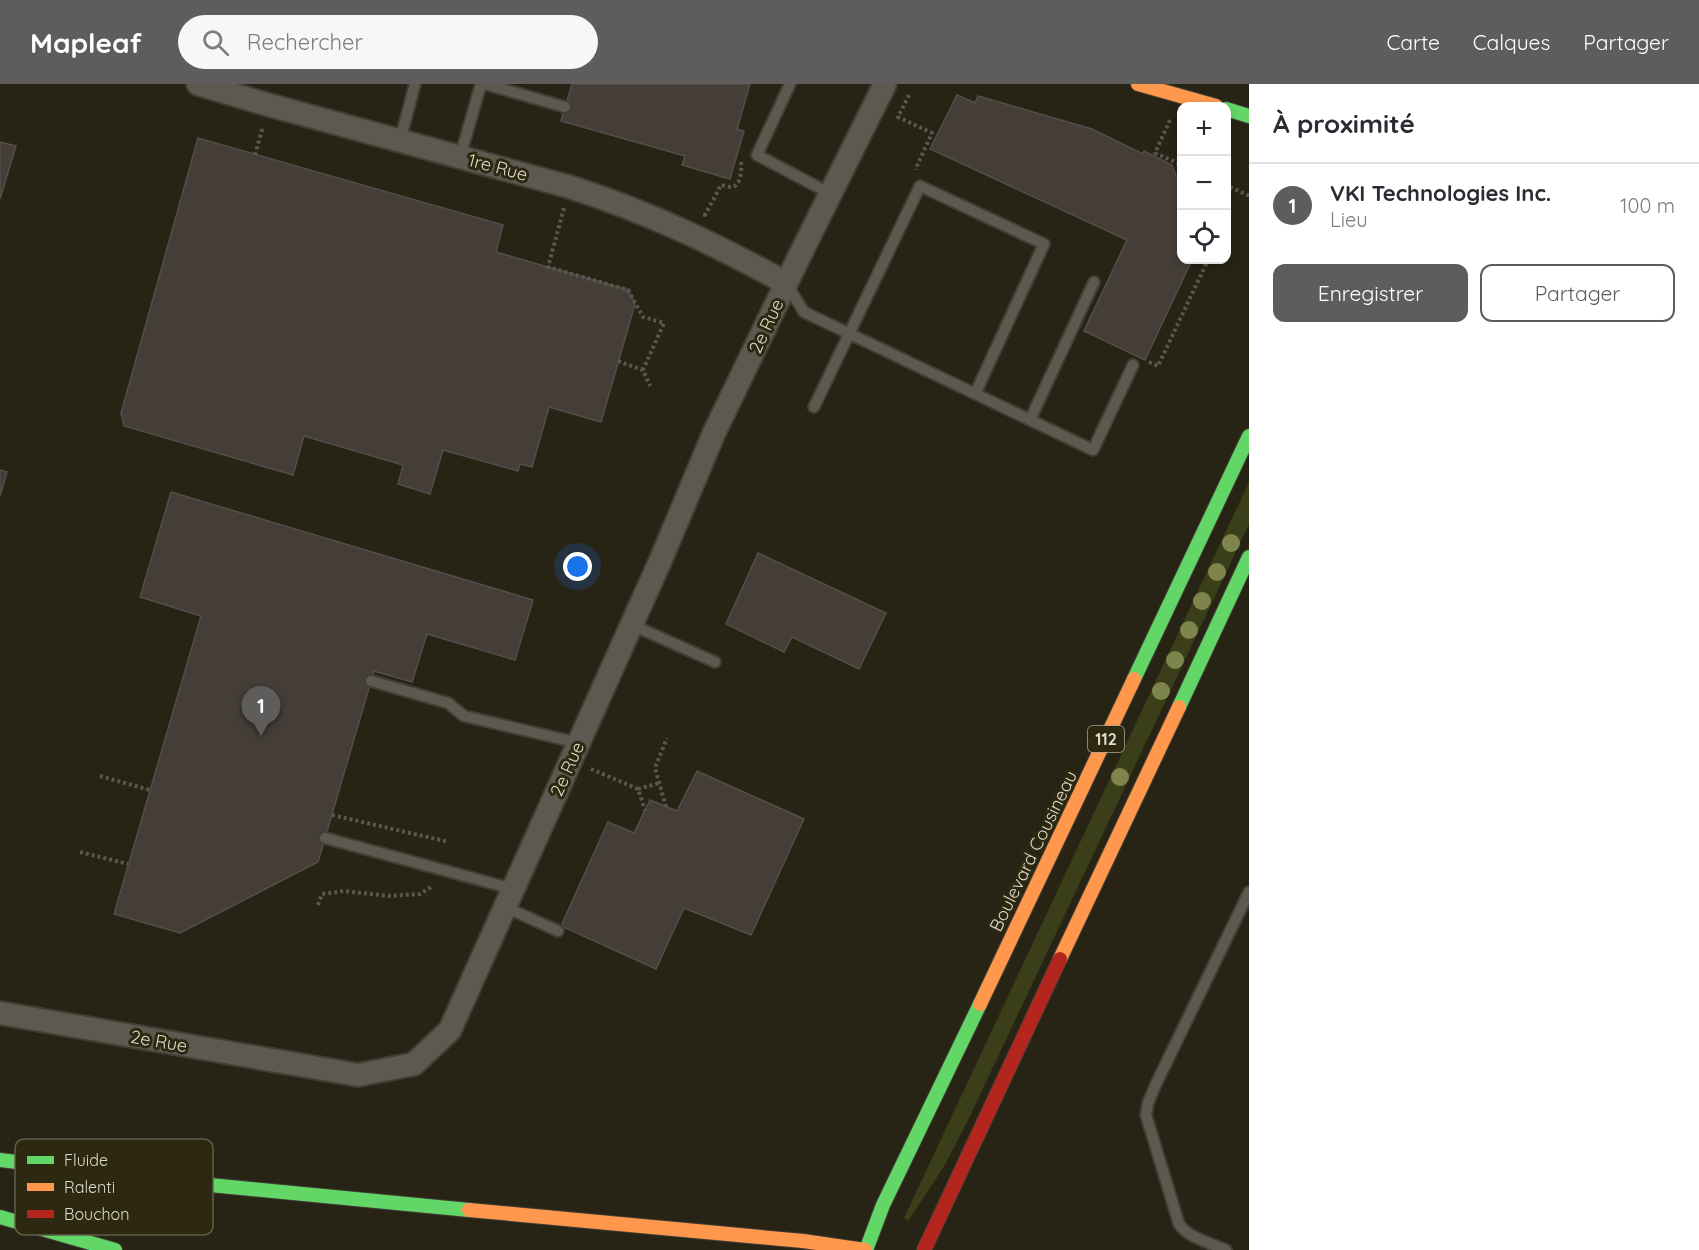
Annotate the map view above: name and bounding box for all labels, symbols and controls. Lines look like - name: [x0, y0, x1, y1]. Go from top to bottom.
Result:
- search box: [178, 15, 598, 69]
- text: Mapleaf: [30, 25, 142, 60]
- icon: search: [199, 26, 232, 59]
- text: Rechercher: [247, 28, 363, 56]
- text: Carte: [1386, 29, 1440, 55]
- text: Calques: [1473, 29, 1550, 55]
- text: Partager: [1583, 29, 1669, 55]
- map controls: [1177, 102, 1231, 264]
- button: +: [1177, 102, 1231, 156]
- text: À proximité: [1273, 107, 1415, 140]
- street label: 1re Rue: [466, 148, 530, 186]
- button: −: [1177, 156, 1231, 210]
- text: VKI Technologies Inc.: [1330, 179, 1551, 207]
- text: 1: [1289, 193, 1296, 218]
- text: 100 m: [1620, 193, 1675, 218]
- text: Lieu: [1330, 207, 1368, 232]
- button: locate: [1177, 210, 1231, 264]
- button: Enregistrer: [1273, 264, 1468, 322]
- button: Partager: [1480, 264, 1675, 322]
- street label: 2e Rue: [743, 295, 789, 357]
- your location: [563, 552, 592, 581]
- pin: 1: [242, 686, 280, 736]
- road number: 112: [1088, 726, 1124, 752]
- street label: 2e Rue: [545, 738, 589, 800]
- street label: Boulevard Cousineau: [984, 767, 1082, 935]
- street label: 2e Rue: [129, 1025, 189, 1057]
- legend: [15, 1139, 213, 1235]
- text: Fluide: [64, 1150, 108, 1170]
- text: Ralenti: [64, 1177, 115, 1197]
- text: Bouchon: [64, 1204, 129, 1224]

